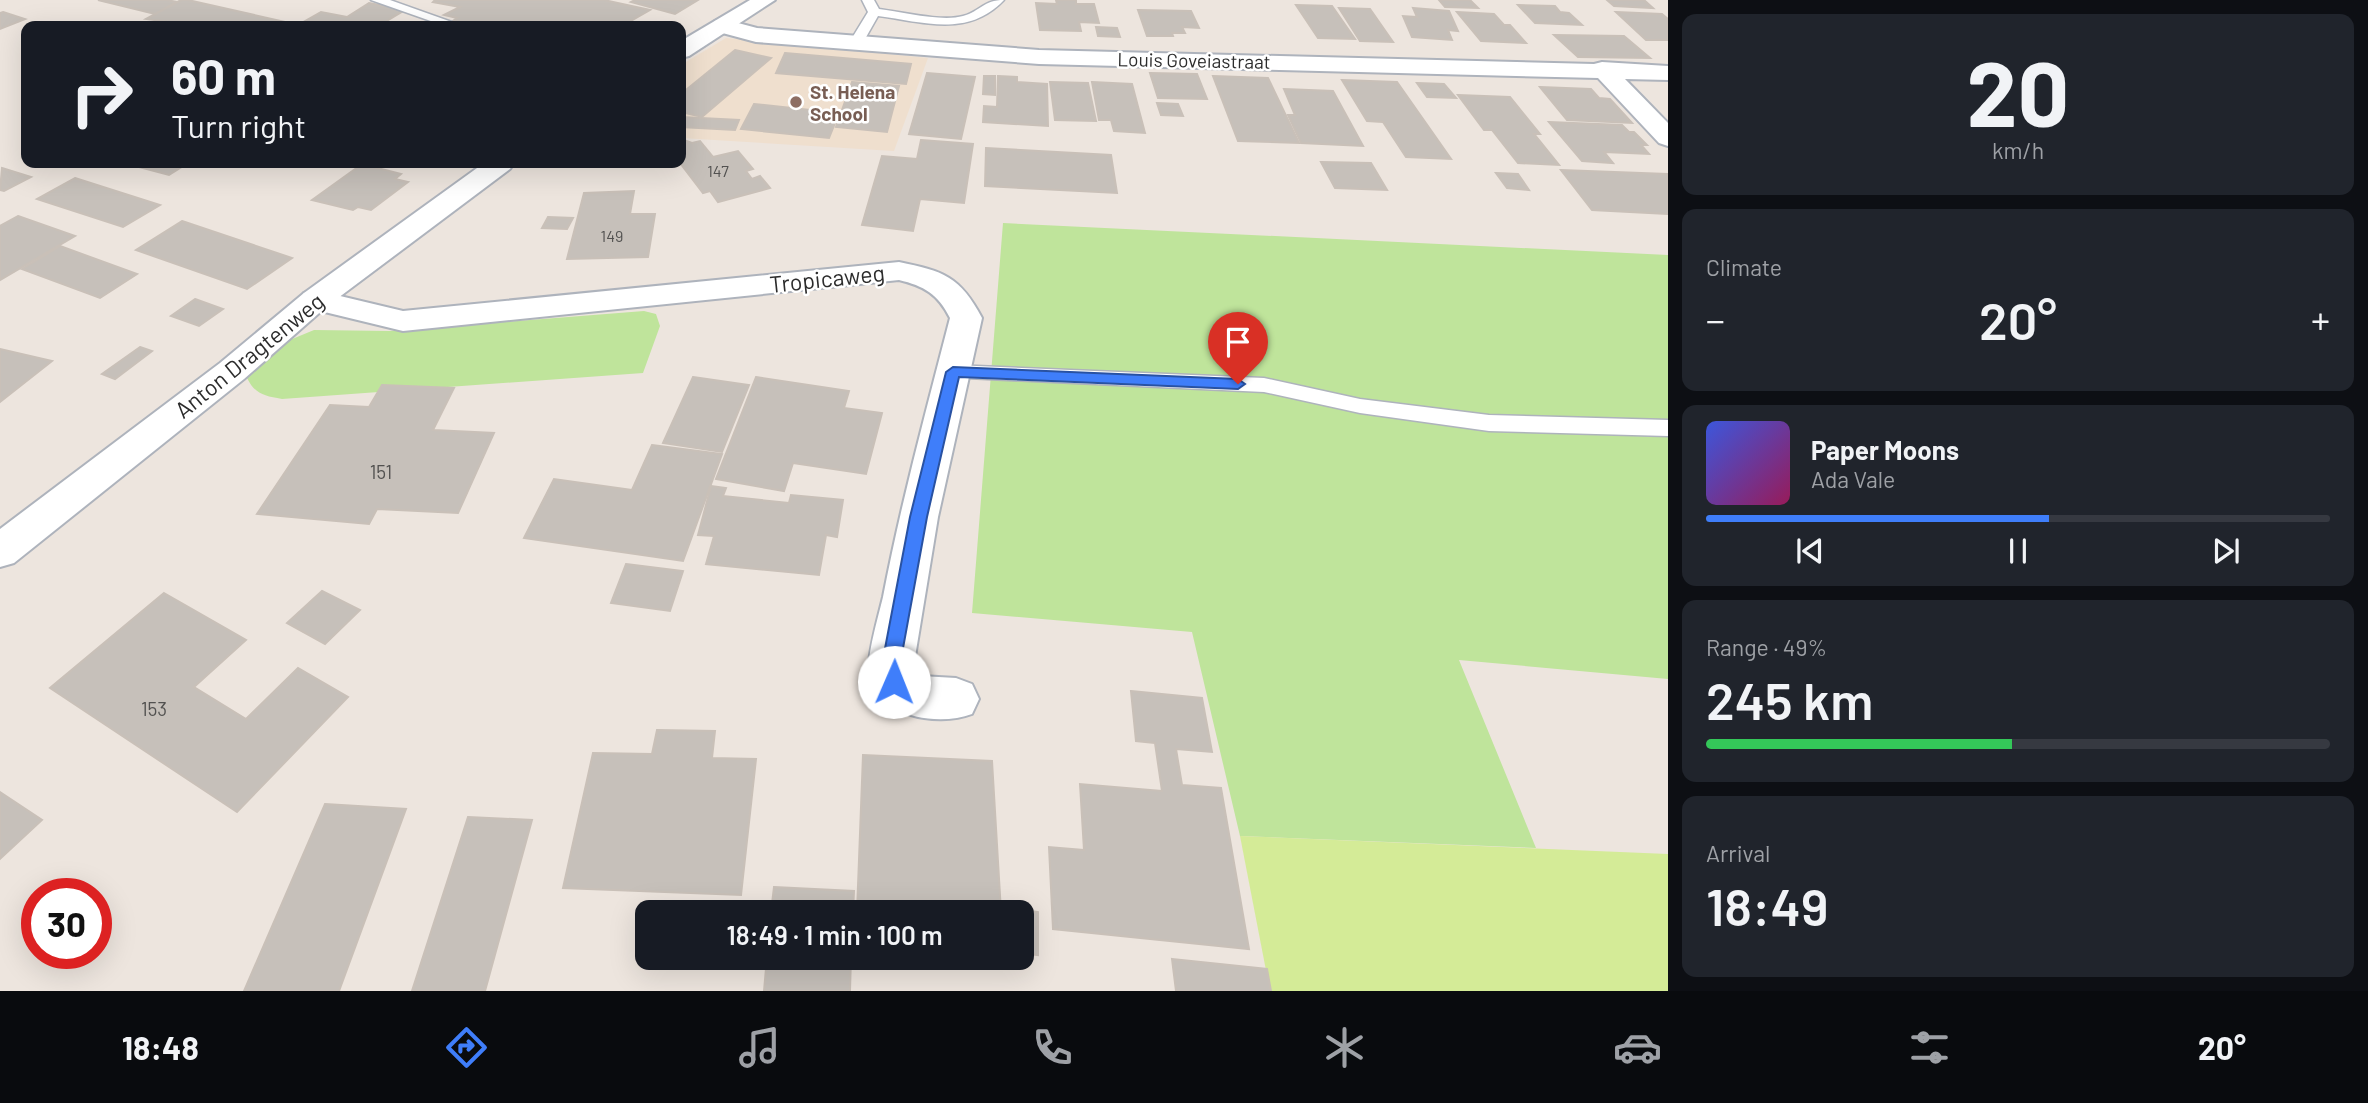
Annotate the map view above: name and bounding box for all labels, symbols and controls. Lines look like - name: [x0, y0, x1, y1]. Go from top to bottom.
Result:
- text: 20: [1967, 36, 2069, 145]
- text: 60 m: [171, 46, 276, 105]
- street label: Louis Goveiastraat: [1117, 47, 1271, 73]
- icon: right: [56, 49, 147, 140]
- place label: St. Helena School: [810, 80, 895, 125]
- marker: St. Helena School: [788, 94, 804, 110]
- text: Turn right: [171, 106, 306, 144]
- text: km/h: [1992, 136, 2044, 164]
- house number: 147: [707, 161, 729, 180]
- house number: 149: [601, 226, 623, 245]
- text: Climate: [1706, 253, 1782, 281]
- street label: Tropicaweg: [768, 258, 886, 298]
- street label: Anton Dragtenweg: [169, 286, 329, 424]
- text: 20°: [1979, 288, 2057, 350]
- text: −: [1706, 296, 1725, 342]
- text: +: [2311, 296, 2330, 342]
- pin: [1208, 312, 1268, 384]
- icon: arrive: [1219, 323, 1257, 361]
- text: Paper Moons: [1811, 434, 1959, 465]
- house number: 151: [370, 460, 392, 483]
- text: Ada Vale: [1811, 465, 1895, 493]
- icon: previous: [1791, 532, 1829, 570]
- icon: pause: [1999, 532, 2037, 570]
- icon: next: [2207, 532, 2245, 570]
- text: Range · 49%: [1706, 633, 1827, 661]
- position arrow: [857, 645, 931, 719]
- text: 245 km: [1706, 668, 1873, 730]
- house number: 153: [141, 697, 167, 720]
- text: Arrival: [1706, 839, 1770, 867]
- text: 18:49: [1706, 874, 1828, 936]
- speed limit sign: 30: [21, 878, 112, 969]
- text: 18:49 · 1 min · 100 m: [727, 919, 942, 950]
- icon: directions: [442, 1023, 491, 1072]
- icon: music: [735, 1023, 784, 1072]
- icon: phone: [1028, 1023, 1077, 1072]
- icon: climate: [1320, 1023, 1369, 1072]
- icon: car: [1613, 1023, 1662, 1072]
- icon: filters: [1905, 1023, 1954, 1072]
- text: 18:48: [122, 1028, 199, 1066]
- text: 20°: [2198, 1028, 2246, 1066]

